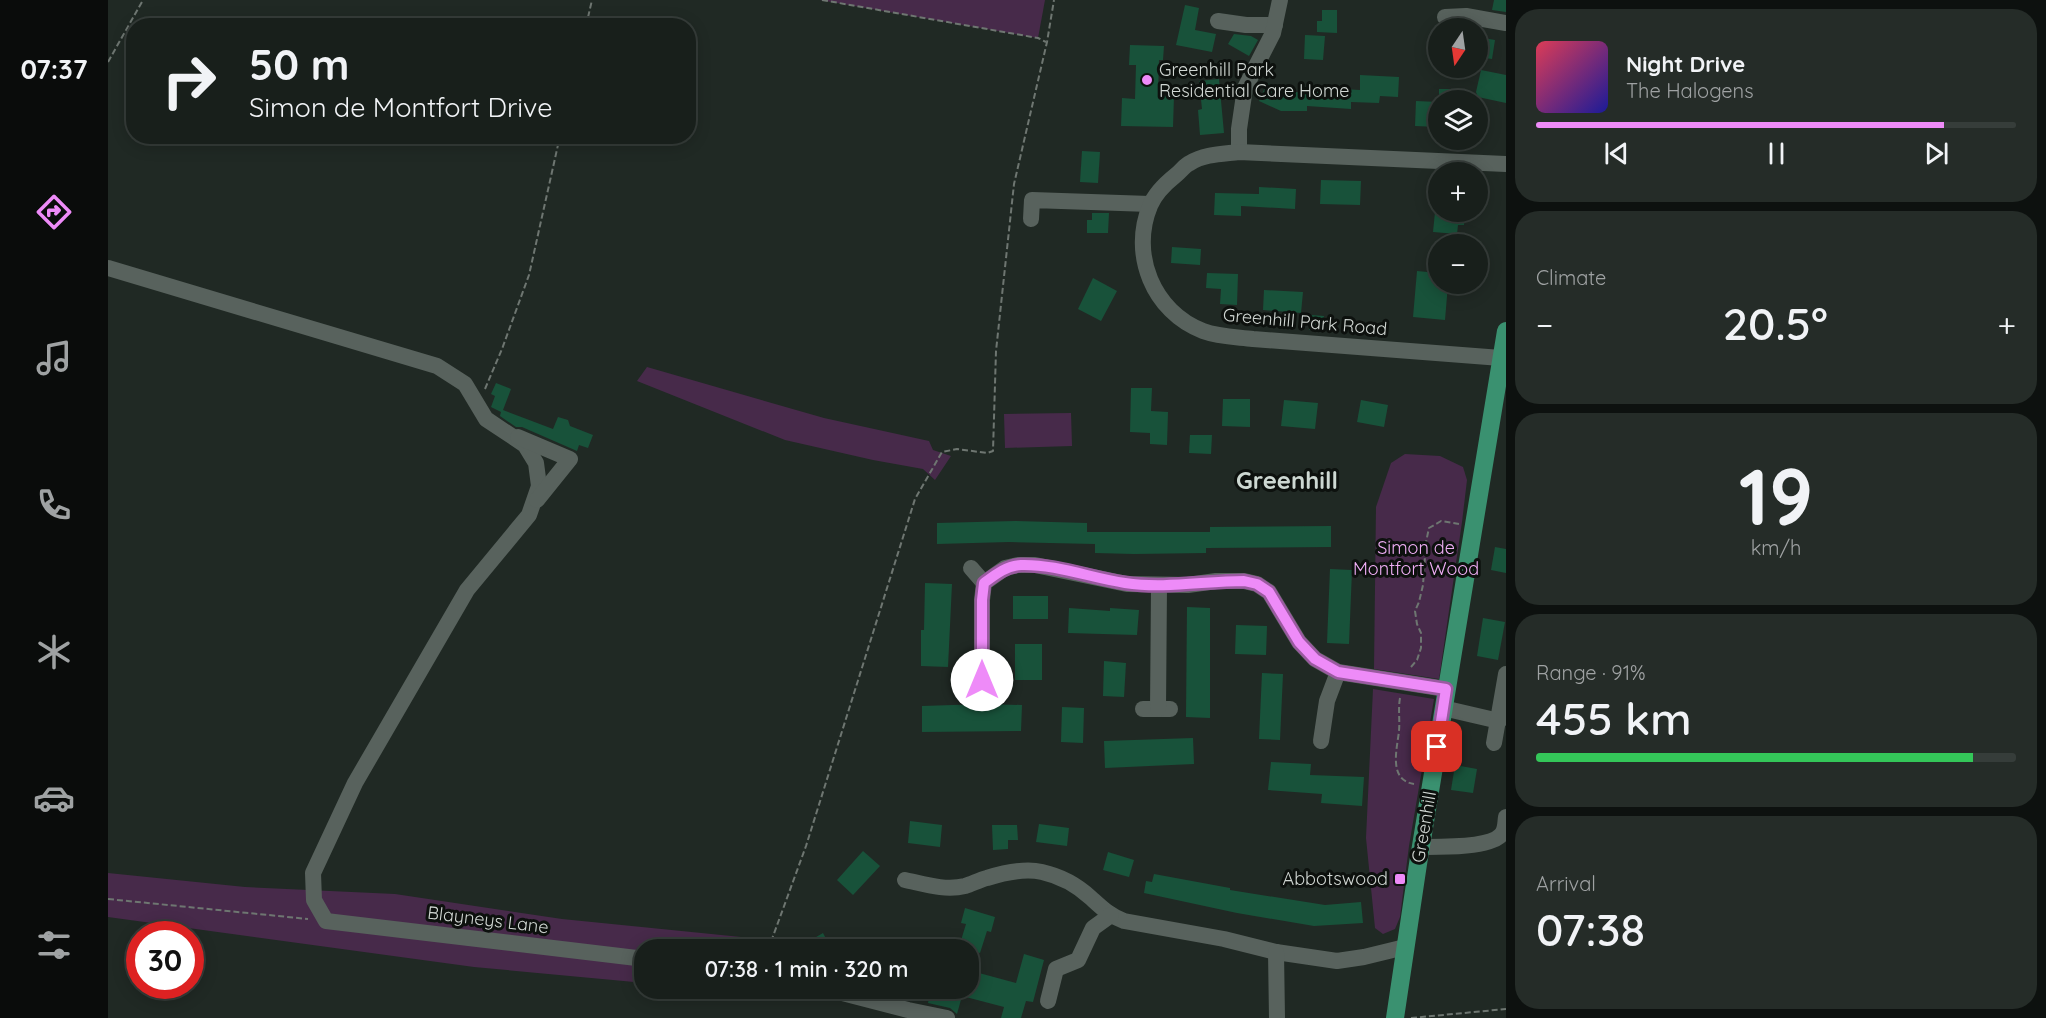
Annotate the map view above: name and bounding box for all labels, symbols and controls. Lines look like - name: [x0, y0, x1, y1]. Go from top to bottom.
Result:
- north arrow: [1428, 18, 1488, 78]
- map controls: [1428, 18, 1488, 294]
- text: 50 m: [249, 38, 349, 91]
- icon: right: [150, 42, 228, 120]
- text: Night Drive: [1626, 50, 1745, 78]
- text: 07:37: [20, 52, 88, 86]
- place label: Greenhill Park Residential Care Home: [1159, 58, 1350, 102]
- marker: Greenhill Park Residential Care Home: [1140, 73, 1154, 87]
- text: The Halogens: [1626, 78, 1754, 103]
- text: Simon de Montfort Drive: [249, 90, 553, 124]
- button: layers: [1428, 90, 1488, 150]
- icon: previous: [1600, 137, 1633, 170]
- icon: pause: [1760, 137, 1793, 170]
- icon: next: [1920, 137, 1953, 170]
- button: +: [1428, 162, 1488, 222]
- icon: directions: [33, 191, 75, 233]
- button: −: [1428, 234, 1488, 294]
- text: Climate: [1536, 265, 1606, 290]
- text: 20.5°: [1723, 295, 1828, 351]
- street label: Greenhill Park Road: [1222, 303, 1388, 340]
- text: −: [1536, 304, 1553, 345]
- text: +: [1997, 304, 2016, 345]
- icon: music: [33, 337, 75, 379]
- text: 19: [1739, 447, 1813, 545]
- district label: Greenhill: [1236, 465, 1338, 495]
- icon: phone: [33, 484, 75, 526]
- text: km/h: [1751, 535, 1801, 560]
- park label: Simon de Montfort Wood: [1353, 536, 1479, 580]
- icon: climate: [33, 631, 75, 673]
- position arrow: [950, 648, 1014, 712]
- text: Range · 91%: [1536, 660, 1646, 685]
- text: 455 km: [1536, 690, 1692, 746]
- pin: [1411, 721, 1462, 772]
- icon: arrive: [1420, 730, 1453, 763]
- icon: car: [33, 777, 75, 819]
- street label: Greenhill: [1406, 789, 1441, 864]
- place label: Abbotswood: [1283, 867, 1388, 890]
- text: Arrival: [1536, 871, 1596, 896]
- marker: Abbotswood: [1393, 872, 1407, 886]
- street label: Blayneys Lane: [426, 901, 550, 938]
- text: 07:38: [1536, 901, 1645, 957]
- speed limit sign: 30: [126, 921, 204, 999]
- icon: filters: [33, 924, 75, 966]
- text: 07:38 · 1 min · 320 m: [705, 955, 908, 983]

